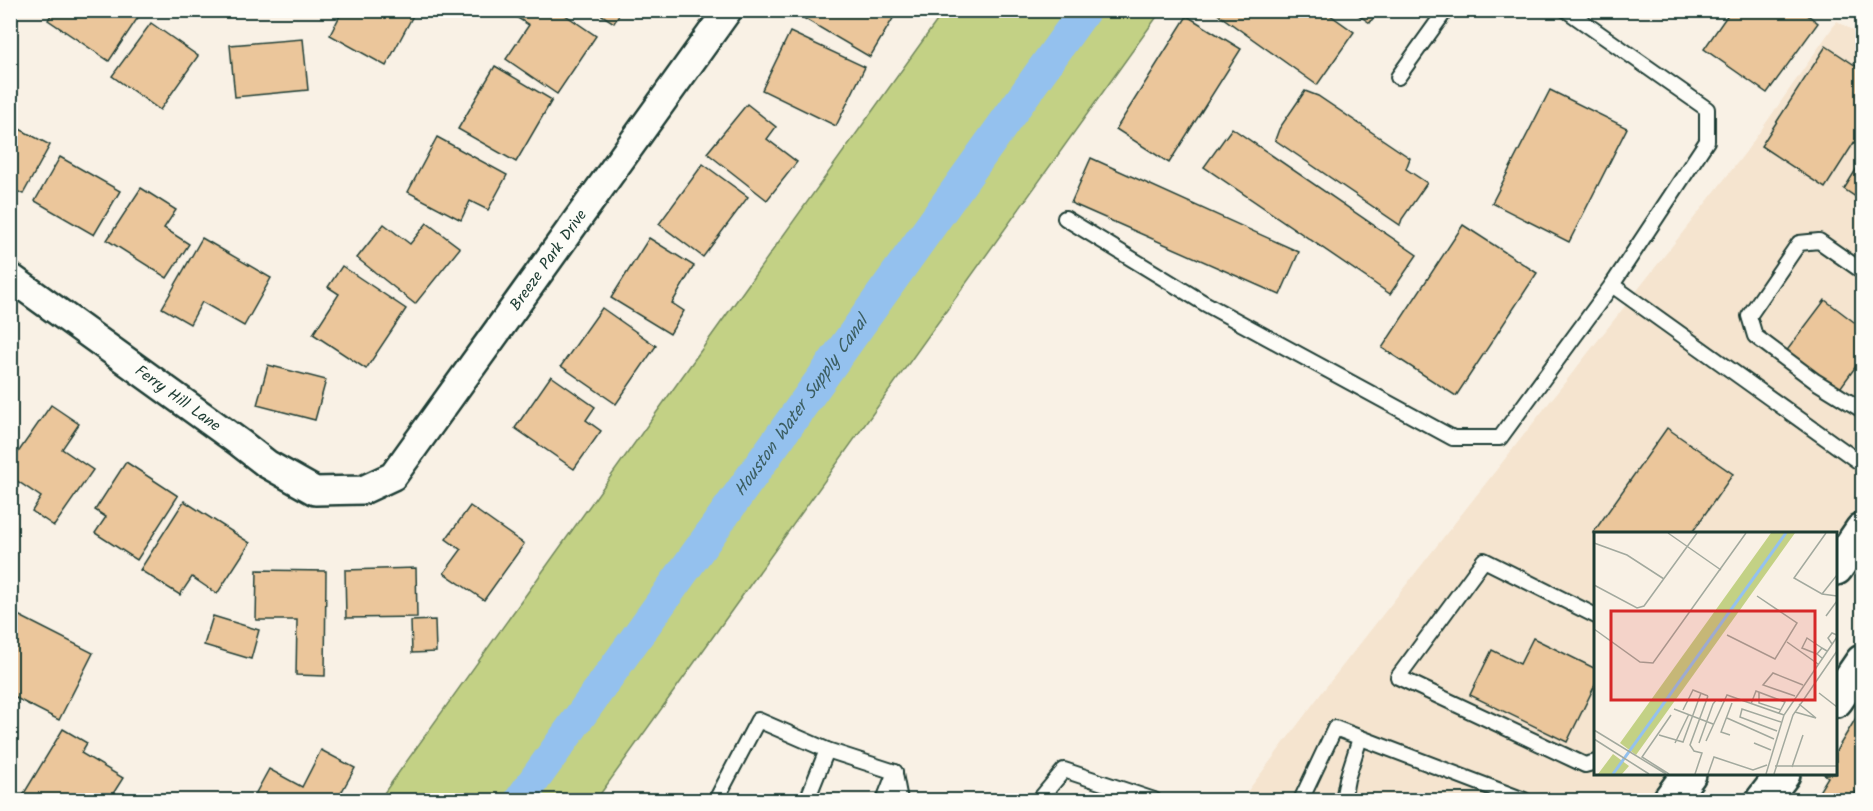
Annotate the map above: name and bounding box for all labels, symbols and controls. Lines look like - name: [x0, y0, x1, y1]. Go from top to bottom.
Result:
- street label: Breeze Park Drive: [503, 204, 593, 316]
- water label: Houston Water Supply Canal: [727, 307, 878, 503]
- street label: Ferry Hill Lane: [130, 358, 226, 438]
- inset map: [1594, 532, 1837, 775]

